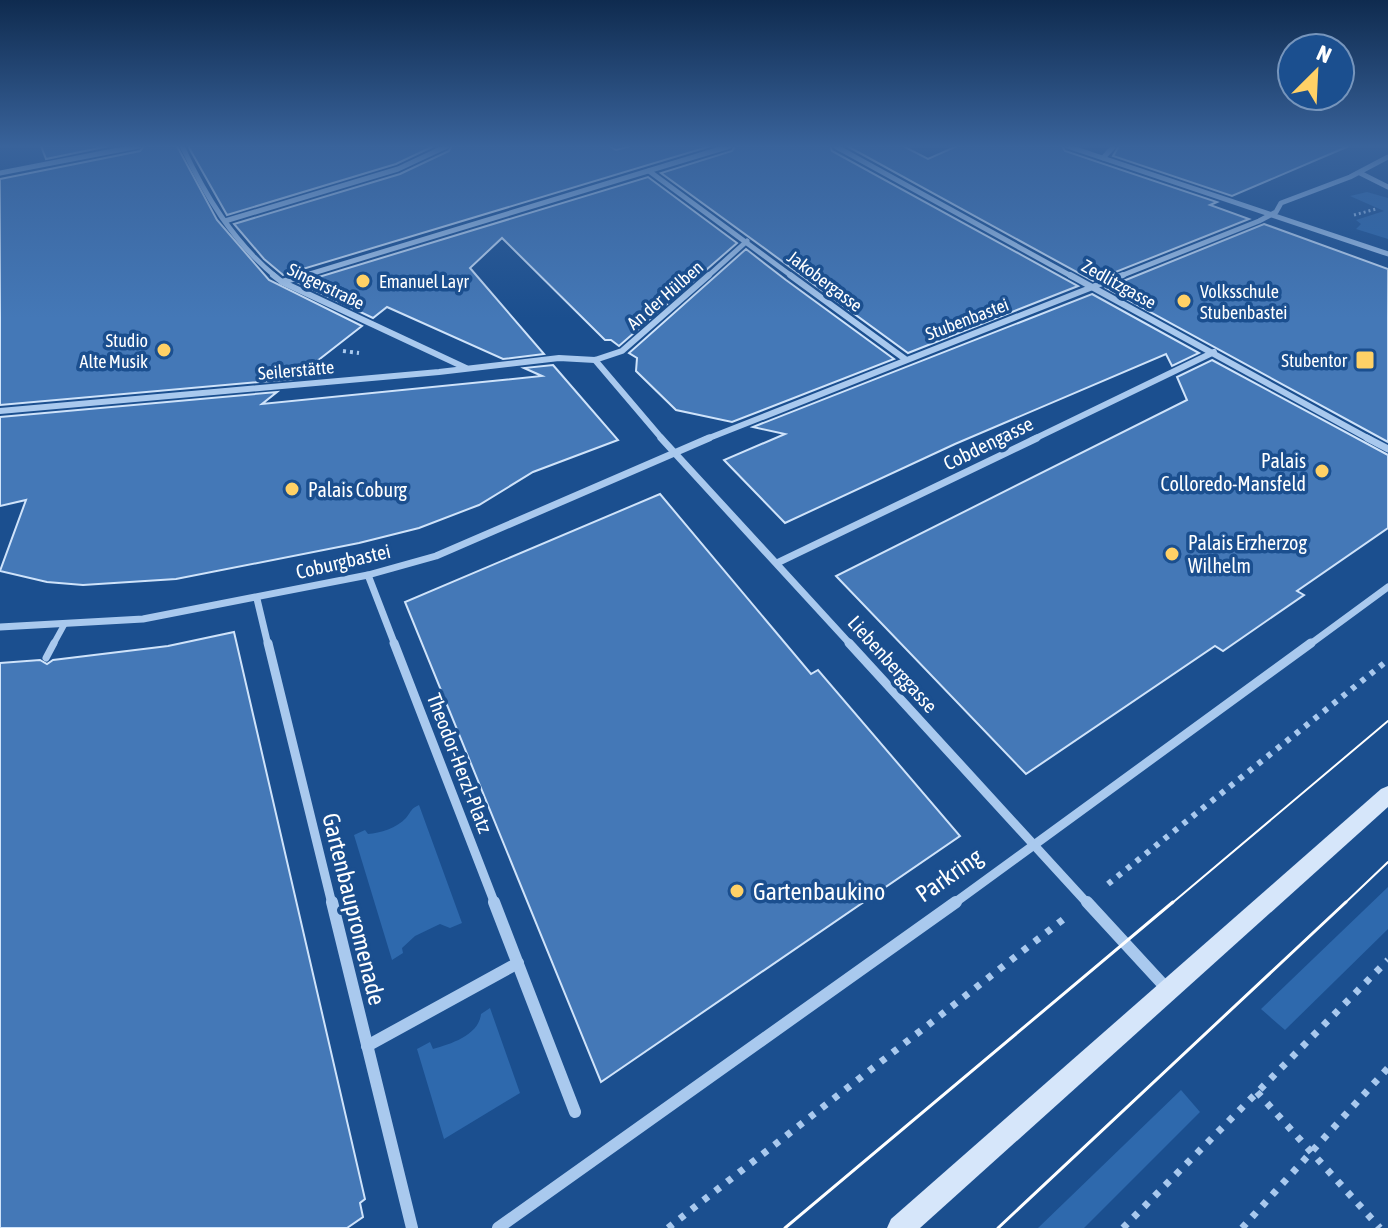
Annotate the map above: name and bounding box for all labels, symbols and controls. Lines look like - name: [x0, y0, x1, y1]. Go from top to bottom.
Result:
- north arrow: [1276, 32, 1356, 112]
- text: N: [1313, 39, 1335, 68]
- street label: Jakobergasse: [783, 246, 867, 316]
- street label: Zedlitzgasse: [1078, 255, 1160, 313]
- street label: An der Hülben: [623, 256, 707, 334]
- street label: Singerstraße: [284, 258, 368, 314]
- place label: Emanuel Layr: [379, 271, 470, 292]
- marker: Emanuel Layr: [354, 272, 372, 290]
- place label: Volksschule Stubenbastei: [1200, 281, 1287, 323]
- marker: Volksschule Stubenbastei: [1175, 292, 1193, 310]
- street label: Stubenbastei: [922, 294, 1012, 344]
- place label: Studio Alte Musik: [80, 330, 148, 372]
- marker: Studio Alte Musik: [155, 341, 173, 359]
- marker: Stubentor: [1354, 349, 1376, 371]
- place label: Stubentor: [1281, 350, 1348, 371]
- street label: Seilerstätte: [257, 356, 335, 384]
- street label: Cobdengasse: [939, 411, 1037, 475]
- place label: Palais Colloredo-Mansfeld: [1160, 449, 1306, 495]
- marker: Palais Colloredo-Mansfeld: [1313, 462, 1331, 480]
- place label: Palais Coburg: [308, 478, 408, 501]
- marker: Palais Coburg: [283, 480, 301, 498]
- place label: Palais Erzherzog Wilhelm: [1188, 531, 1307, 577]
- street label: Coburgbastei: [293, 539, 393, 583]
- marker: Palais Erzherzog Wilhelm: [1163, 545, 1181, 563]
- street label: Liebenberggasse: [843, 611, 943, 717]
- street label: Theodor-Herzl-Platz: [423, 690, 497, 836]
- street label: Gartenbaupromenade: [317, 810, 391, 1008]
- street label: Parkring: [911, 842, 988, 907]
- place label: Gartenbaukino: [753, 878, 885, 905]
- marker: Gartenbaukino: [728, 882, 746, 900]

